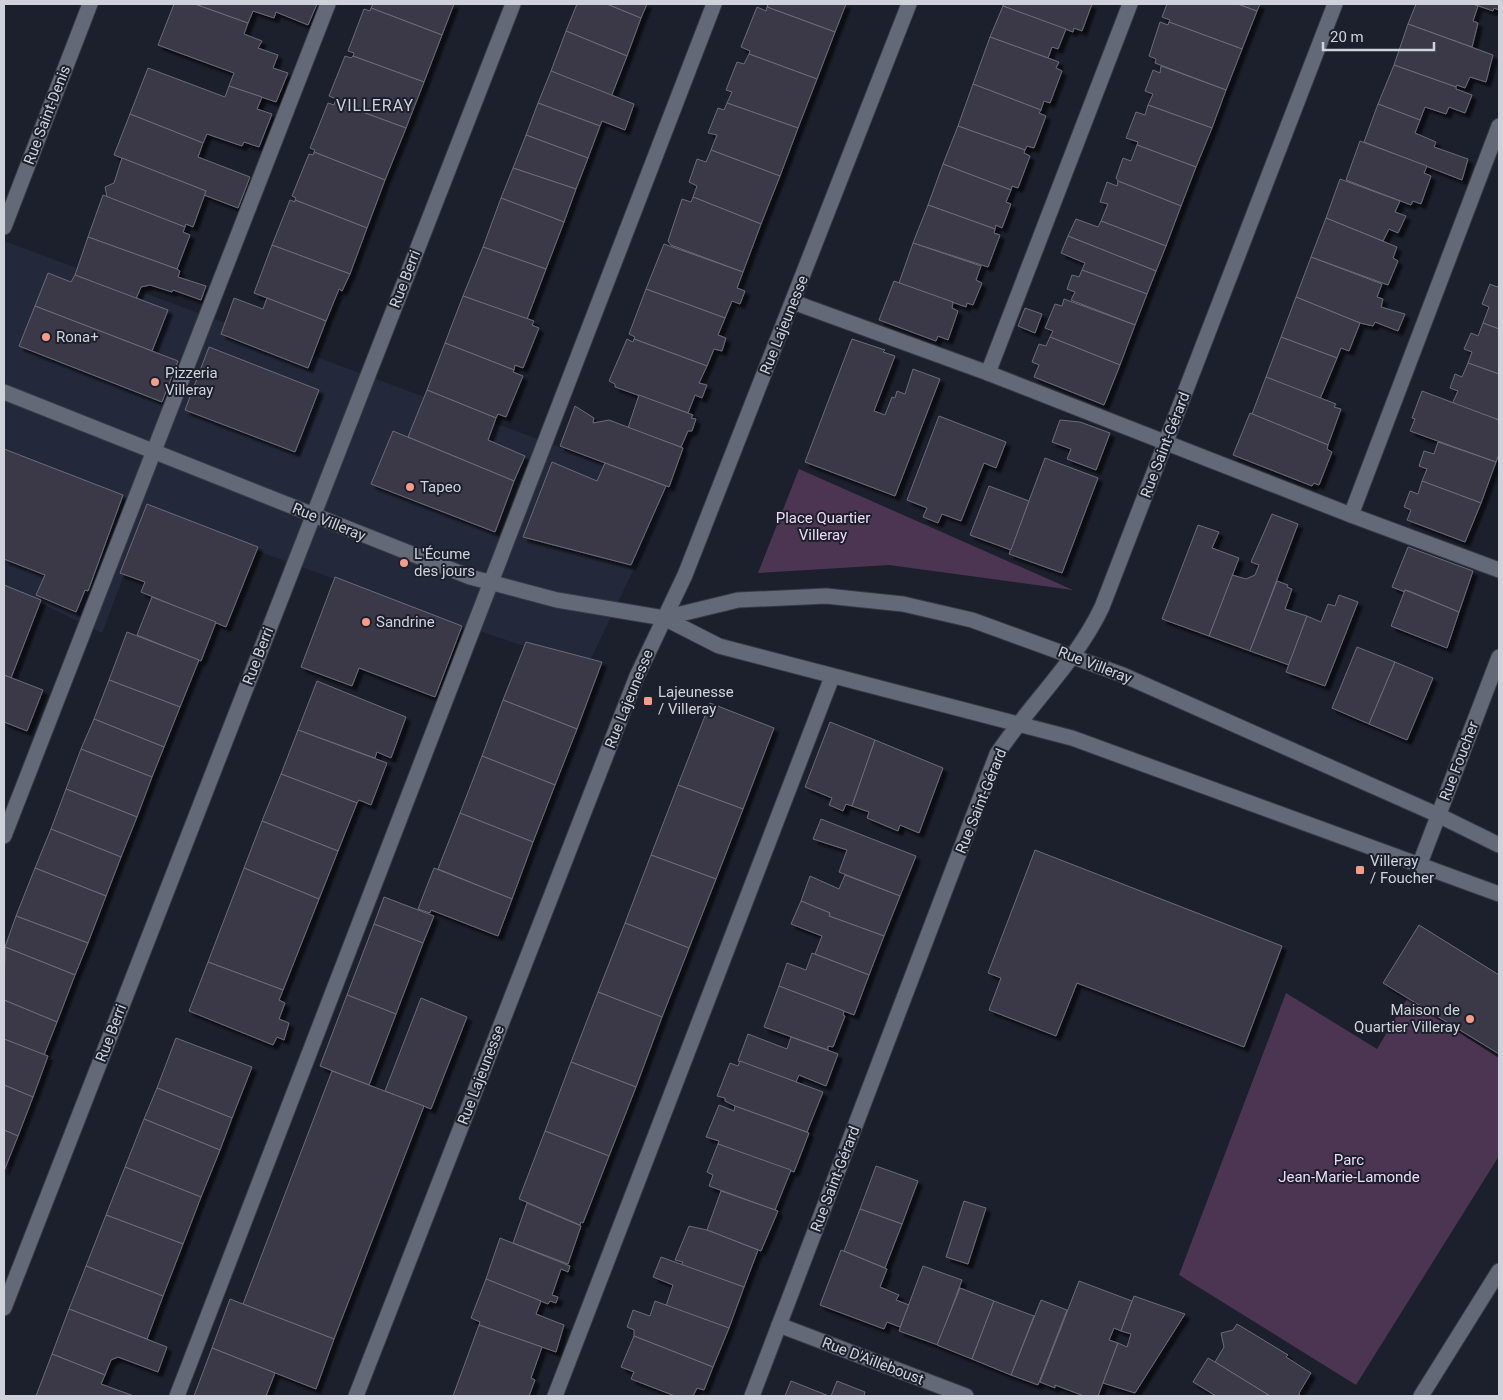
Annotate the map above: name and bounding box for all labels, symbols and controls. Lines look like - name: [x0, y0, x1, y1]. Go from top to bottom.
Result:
- scale bar: [1323, 20, 1434, 52]
- text: 20 m: [1330, 28, 1364, 46]
- street label: Rue Saint-Denis: [20, 63, 74, 167]
- district label: VILLERAY: [336, 96, 414, 115]
- street label: Rue Berri: [386, 248, 424, 310]
- street label: Rue Lajeunesse: [756, 273, 812, 377]
- place label: Rona+: [56, 328, 99, 346]
- marker: Rona+: [40, 331, 52, 343]
- place label: Pizzeria Villeray: [165, 364, 218, 399]
- marker: Pizzeria Villeray: [149, 376, 161, 388]
- street label: Rue Saint-Gérard: [1137, 390, 1193, 500]
- place label: Tapeo: [420, 478, 461, 496]
- marker: Tapeo: [404, 481, 416, 493]
- street label: Rue Villeray: [290, 499, 368, 545]
- park label: Place Quartier Villeray: [776, 509, 870, 544]
- place label: L'Écume des jours: [414, 545, 475, 580]
- marker: L'Écume des jours: [398, 557, 410, 569]
- place label: Sandrine: [376, 613, 435, 631]
- marker: Sandrine: [360, 616, 372, 628]
- street label: Rue Berri: [239, 625, 277, 687]
- street label: Rue Villeray: [1056, 643, 1134, 687]
- street label: Rue Lajeunesse: [601, 647, 657, 751]
- place label: Lajeunesse / Villeray: [658, 683, 734, 718]
- marker: Lajeunesse / Villeray: [642, 695, 654, 707]
- street label: Rue Foucher: [1436, 719, 1482, 803]
- street label: Rue Saint-Gérard: [952, 746, 1010, 856]
- place label: Villeray / Foucher: [1370, 852, 1434, 887]
- marker: Villeray / Foucher: [1354, 864, 1366, 876]
- place label: Maison de Quartier Villeray: [1354, 1001, 1460, 1036]
- street label: Rue Berri: [92, 1002, 130, 1064]
- marker: Maison de Quartier Villeray: [1464, 1013, 1476, 1025]
- street label: Rue Lajeunesse: [454, 1023, 508, 1127]
- street label: Rue Saint-Gérard: [807, 1124, 863, 1234]
- park label: Parc Jean-Marie-Lamonde: [1278, 1151, 1420, 1186]
- street label: Rue D'Ailleboust: [820, 1333, 926, 1389]

